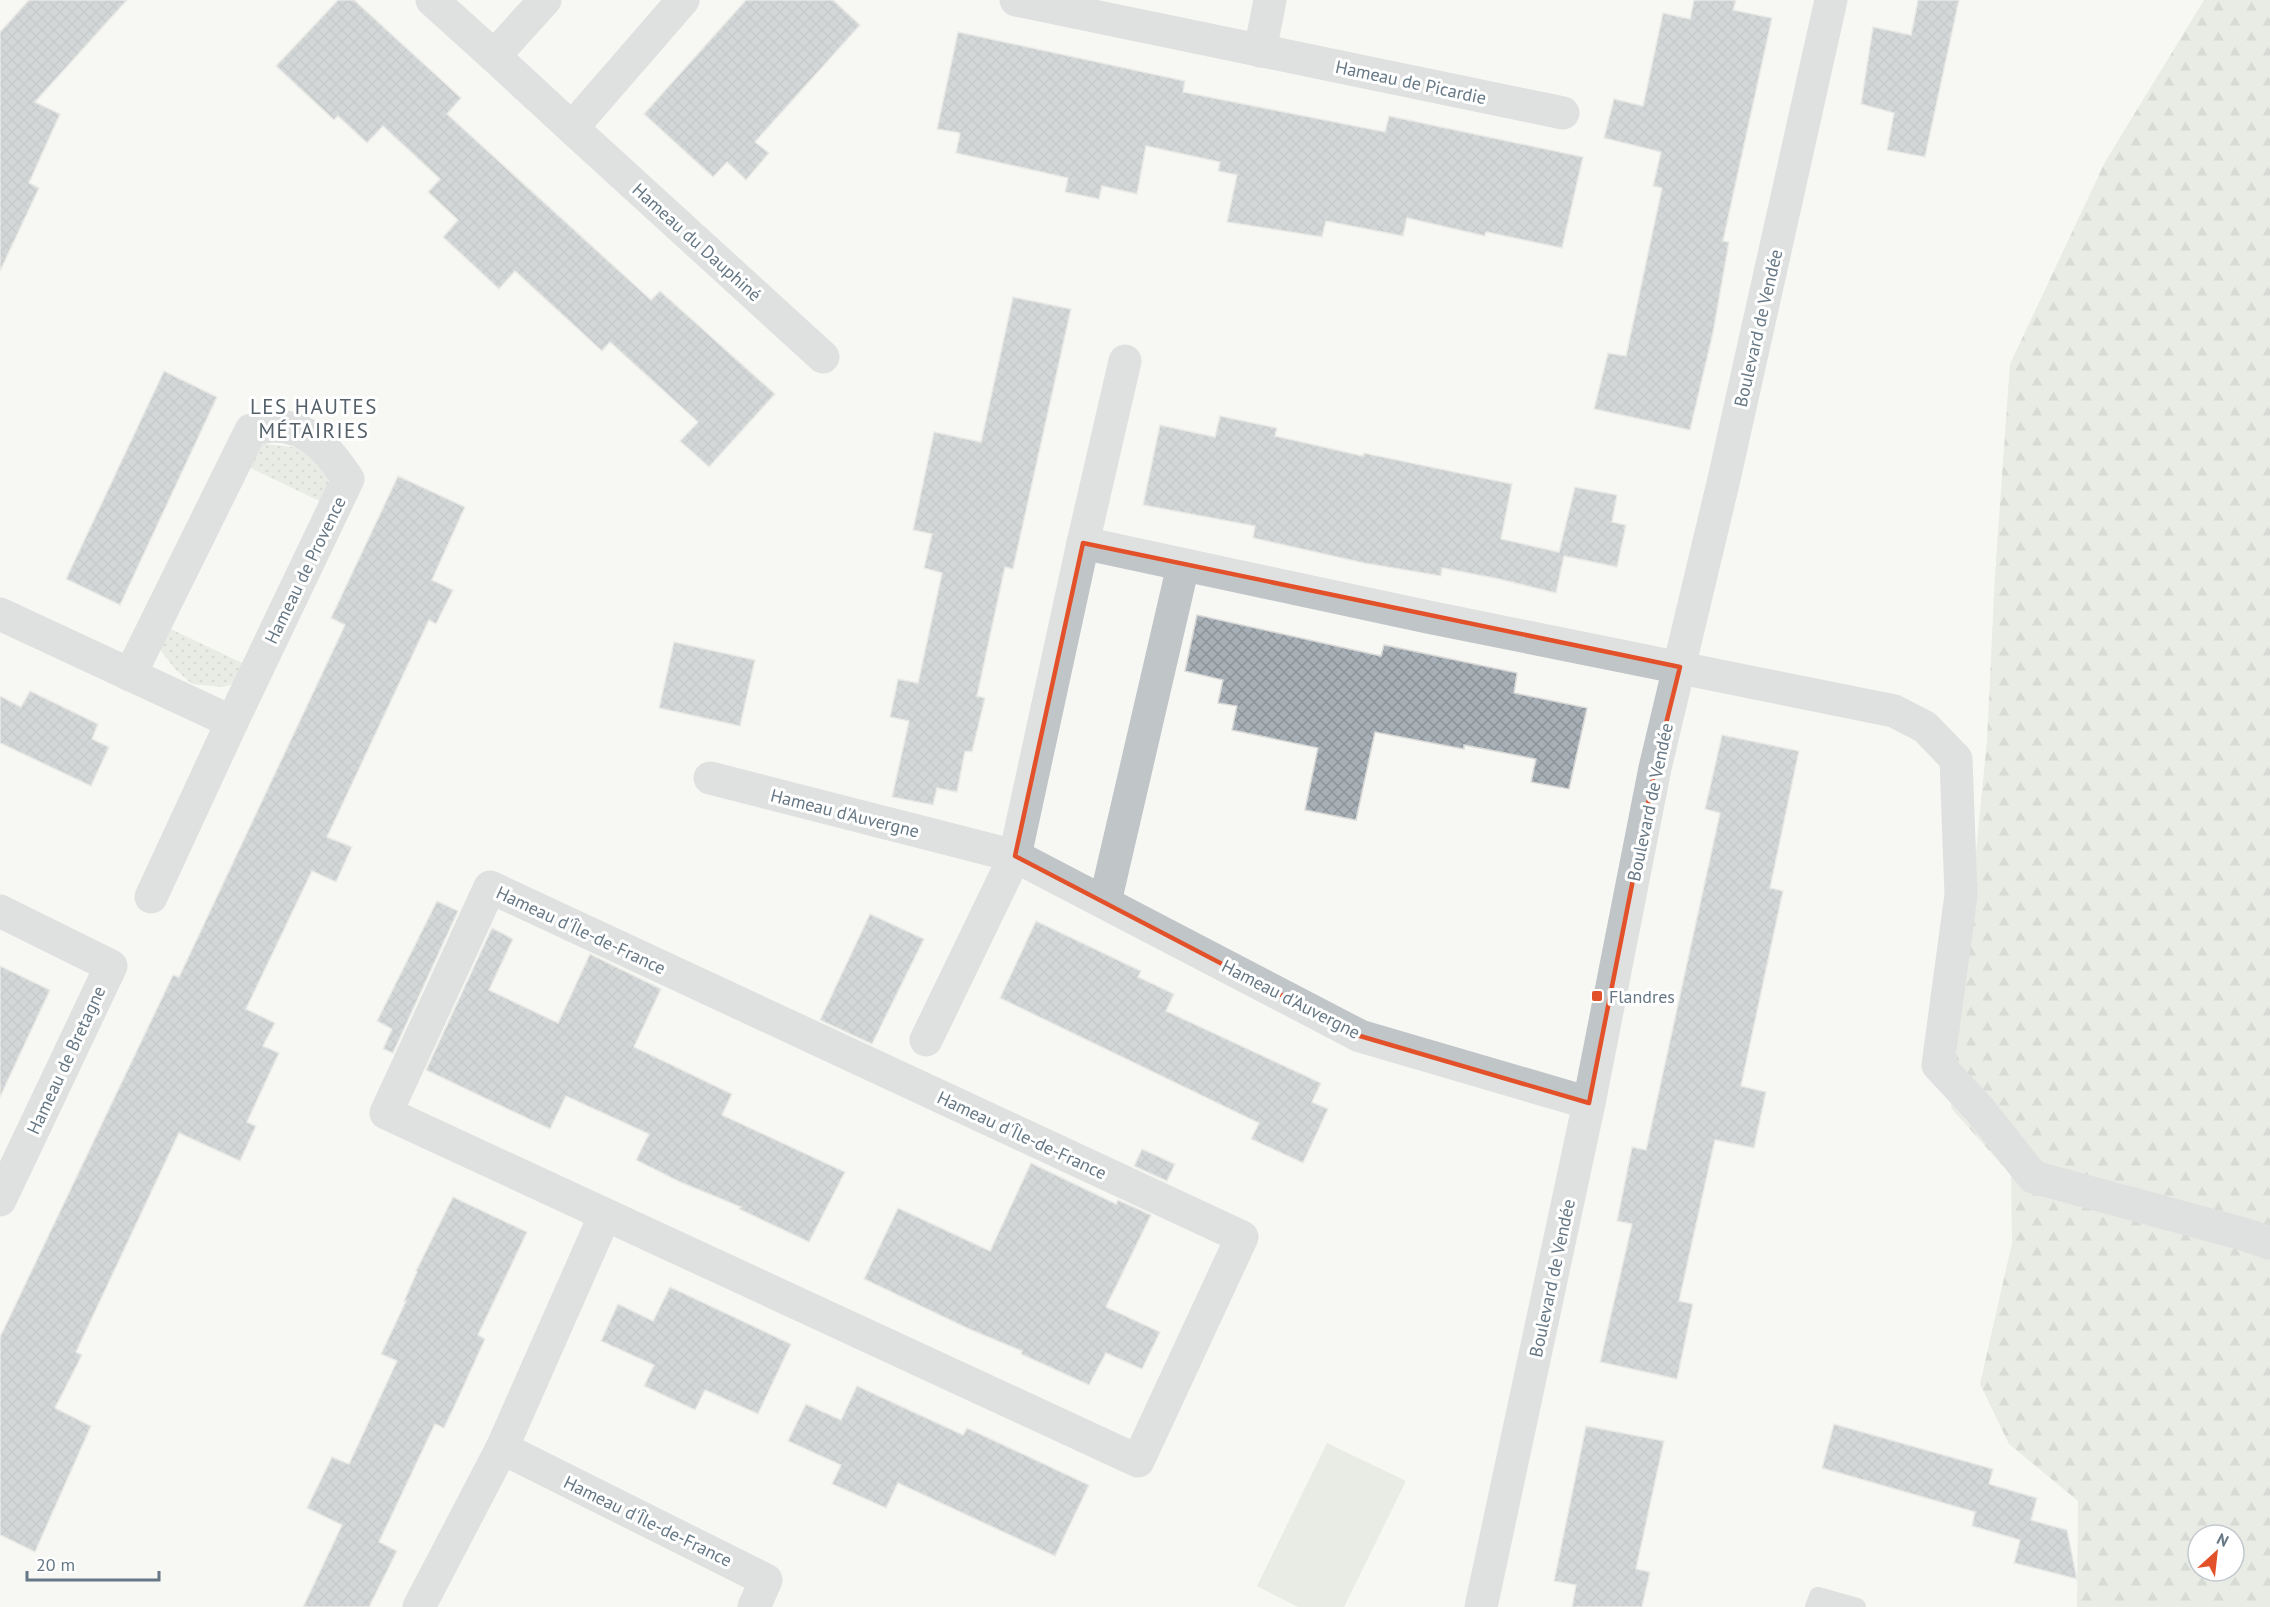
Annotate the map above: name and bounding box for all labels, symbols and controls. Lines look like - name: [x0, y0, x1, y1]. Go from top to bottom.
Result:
- street label: Hameau de Picardie: [1334, 55, 1488, 109]
- street label: Hameau du Dauphiné: [628, 178, 766, 306]
- street label: Boulevard de Vendée: [1729, 247, 1787, 409]
- district label: LES HAUTES MÉTAIRIES: [250, 393, 378, 444]
- street label: Hameau de Provence: [259, 493, 351, 647]
- street label: Boulevard de Vendée: [1622, 721, 1678, 883]
- street label: Hameau d'Auvergne: [768, 783, 922, 843]
- street label: Hameau d'Île-de-France: [493, 881, 669, 979]
- street label: Hameau d'Auvergne: [1218, 954, 1364, 1044]
- street label: Hameau de Bretagne: [21, 982, 111, 1138]
- place label: Flandres: [1609, 985, 1675, 1008]
- marker: Flandres: [1590, 989, 1604, 1003]
- street label: Hameau d'Île-de-France: [934, 1086, 1110, 1184]
- street label: Boulevard de Vendée: [1524, 1197, 1580, 1359]
- street label: Hameau d'Île-de-France: [560, 1470, 736, 1572]
- north arrow: [2186, 1523, 2246, 1583]
- text: N: [2214, 1528, 2232, 1551]
- scale bar: [27, 1544, 159, 1582]
- text: 20 m: [36, 1553, 75, 1576]

